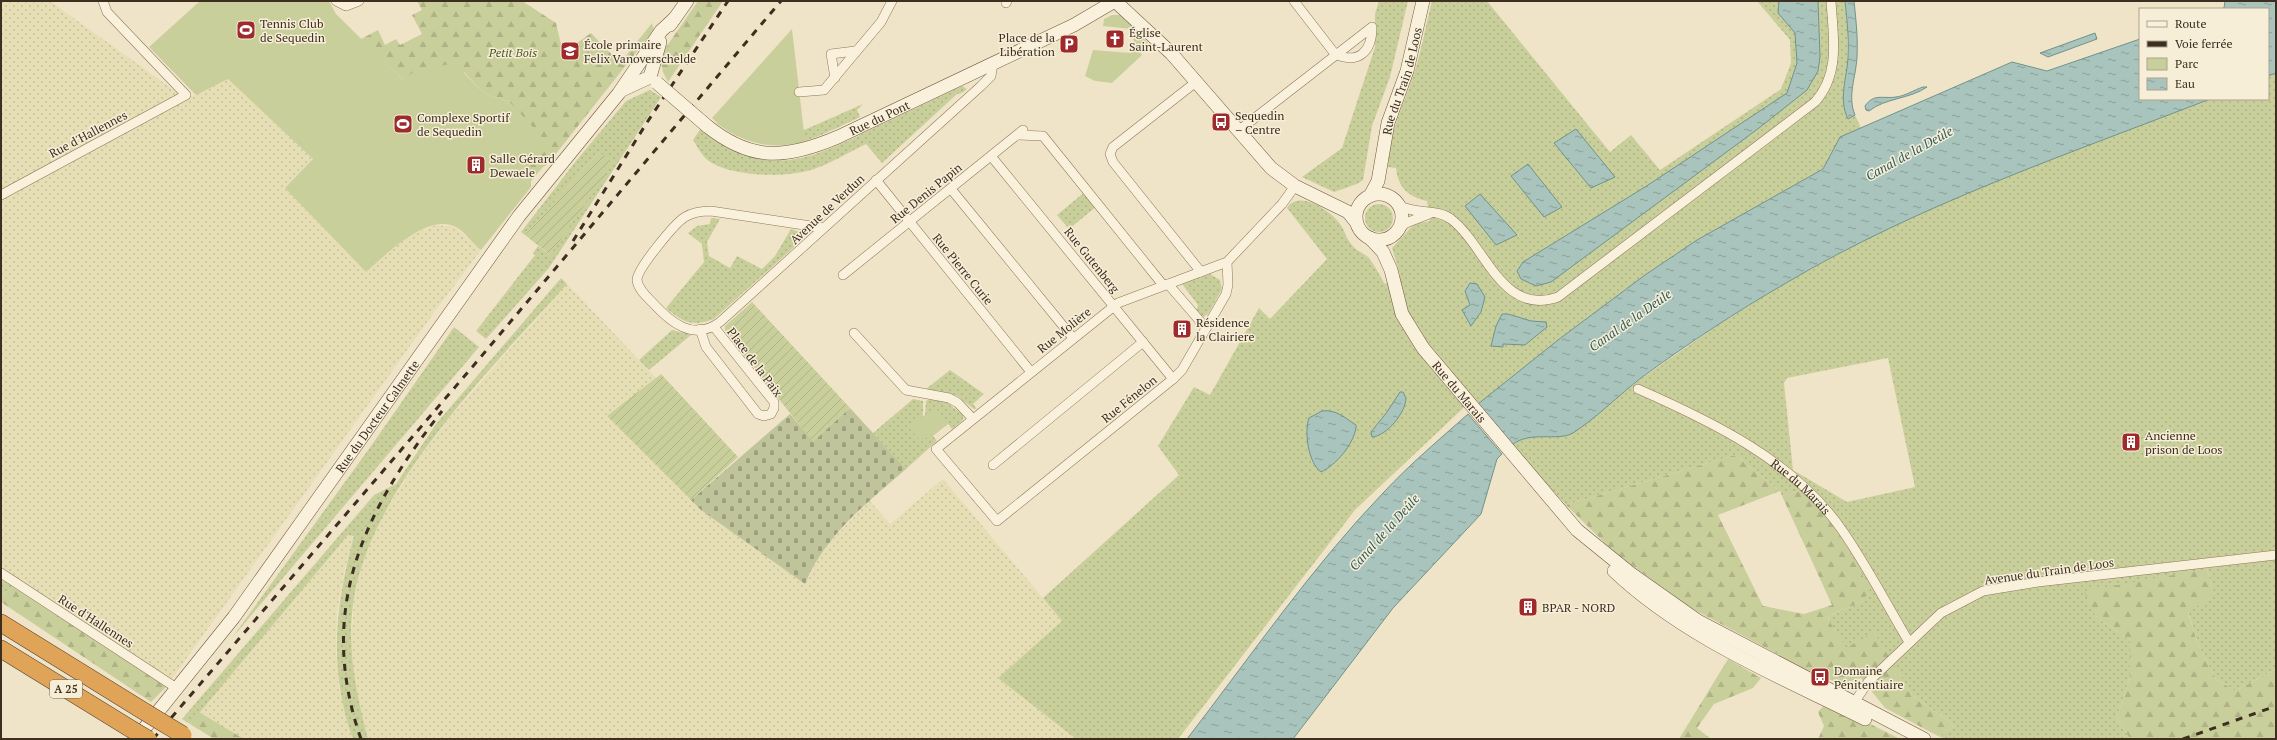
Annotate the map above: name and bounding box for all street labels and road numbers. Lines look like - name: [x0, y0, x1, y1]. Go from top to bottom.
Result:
- street label: Rue du Train de Loos: [1379, 26, 1424, 136]
- street label: Rue du Pont: [847, 96, 912, 138]
- street label: Rue d'Hallennes: [46, 107, 130, 161]
- street label: Rue Denis Papin: [887, 160, 965, 226]
- street label: Avenue de Verdun: [787, 171, 867, 247]
- street label: Rue Gutenberg: [1061, 224, 1123, 296]
- street label: Rue Pierre Curie: [930, 230, 996, 308]
- street label: Rue Molière: [1034, 304, 1094, 356]
- street label: Place de la Paix: [724, 325, 786, 400]
- street label: Rue du Docteur Calmette: [332, 357, 422, 475]
- street label: Rue du Marais: [1429, 358, 1490, 425]
- street label: Rue Fénelon: [1098, 372, 1160, 426]
- street label: Rue du Marais: [1768, 455, 1834, 517]
- street label: Avenue du Train de Loos: [1983, 554, 2115, 588]
- street label: Rue d'Hallennes: [56, 591, 136, 651]
- road number: A 25: [50, 680, 82, 698]

